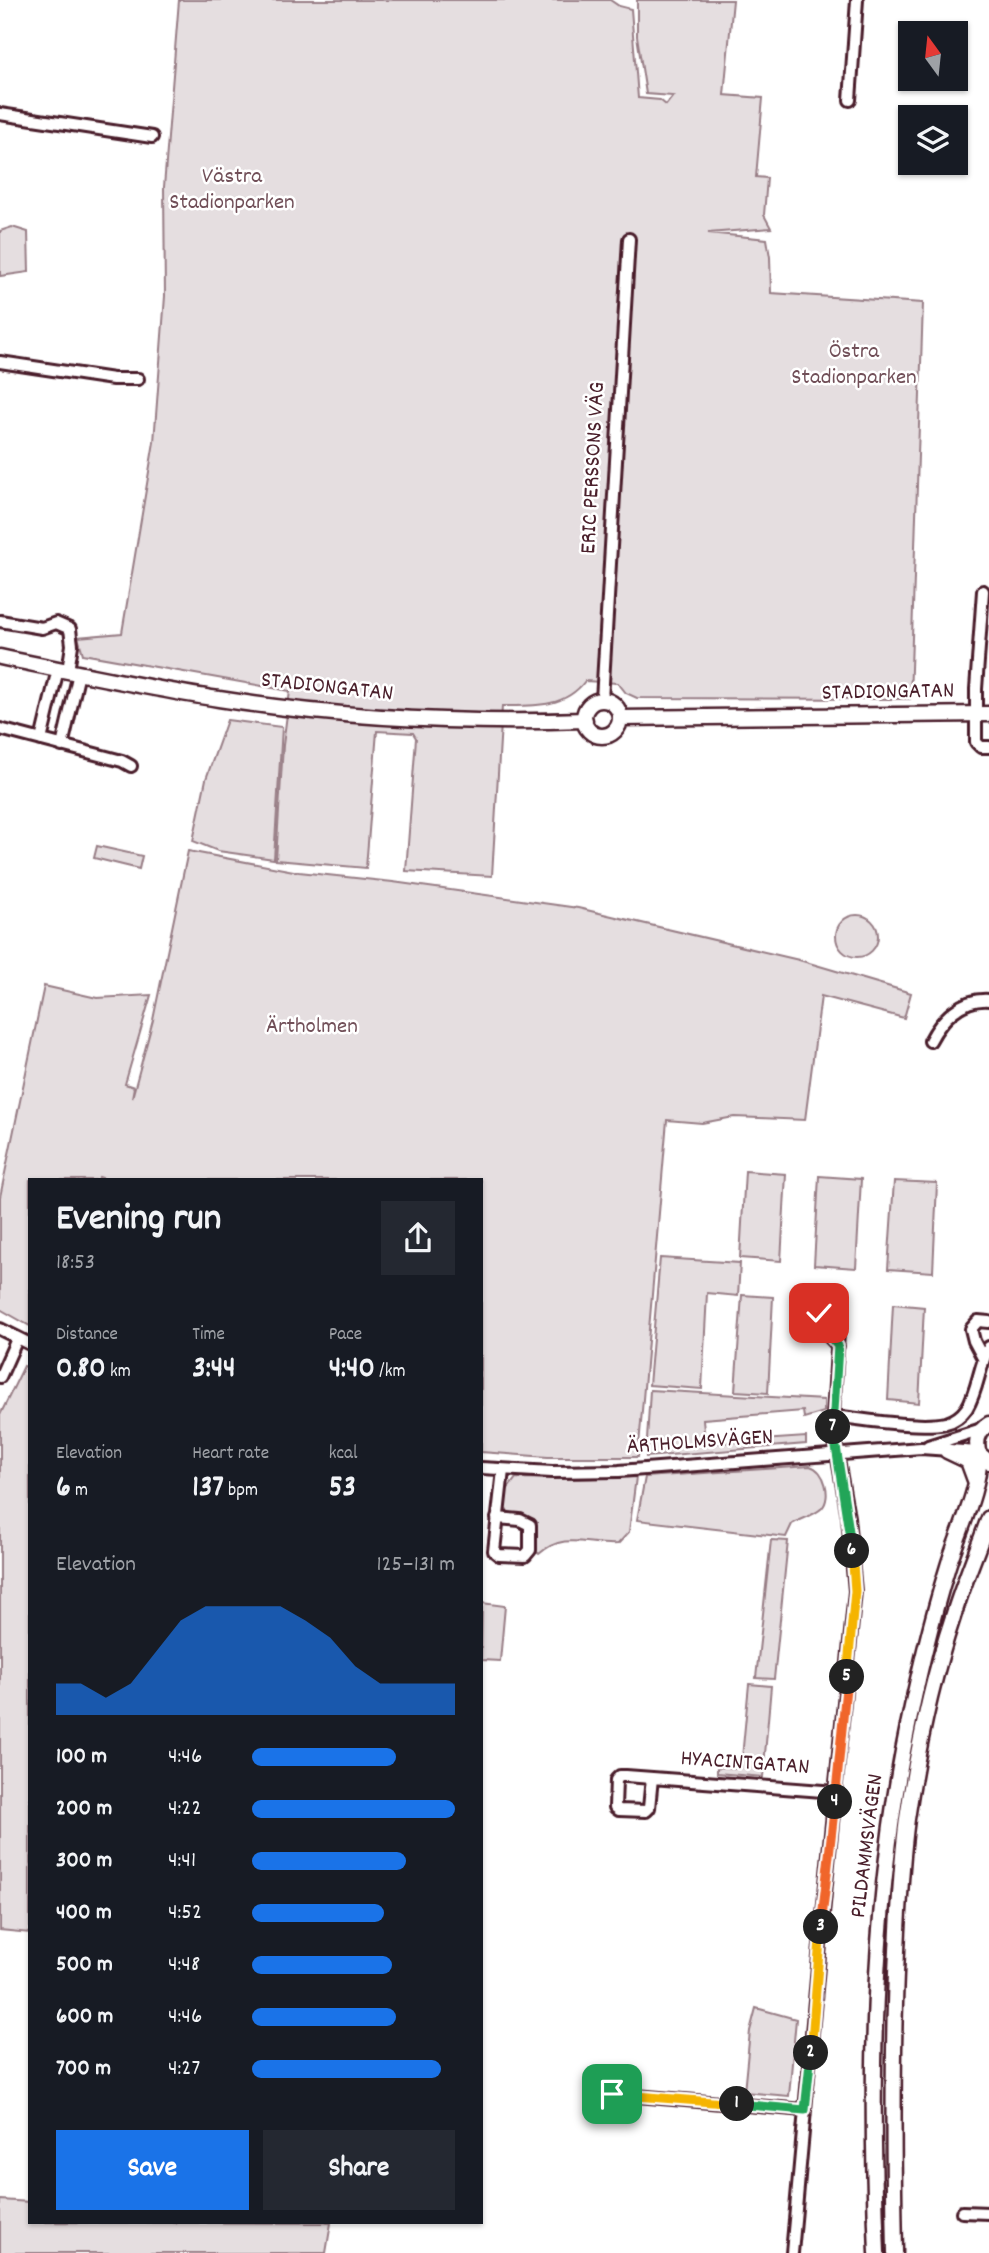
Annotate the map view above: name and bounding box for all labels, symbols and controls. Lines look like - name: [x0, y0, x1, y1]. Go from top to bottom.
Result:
- north arrow: [898, 21, 968, 91]
- map controls: [898, 21, 968, 175]
- button: layers: [898, 105, 968, 175]
- park label: Västra Stadionparken: [169, 161, 295, 220]
- park label: Östra Stadionparken: [791, 336, 917, 395]
- street label: ERIC PERSSONS VÄG: [573, 381, 615, 555]
- street label: STADIONGATAN: [259, 665, 395, 711]
- street label: STADIONGATAN: [821, 675, 955, 711]
- park label: Ärtholmen: [266, 1011, 358, 1044]
- text: Evening run: [56, 1193, 221, 1248]
- button: share: [381, 1201, 455, 1275]
- text: 18:53: [56, 1247, 95, 1280]
- pin: [789, 1283, 849, 1343]
- icon: check: [800, 1294, 838, 1332]
- text: Distance: [56, 1322, 118, 1349]
- text: Time: [192, 1322, 225, 1349]
- text: Pace: [329, 1322, 362, 1349]
- text: 0.80: [56, 1349, 106, 1392]
- text: 3:44: [192, 1349, 236, 1392]
- text: 4:40: [329, 1349, 375, 1392]
- text: km: [106, 1359, 131, 1386]
- text: /km: [375, 1359, 406, 1386]
- pin: 7: [816, 1410, 850, 1444]
- text: 7: [829, 1413, 836, 1440]
- street label: ÄRTHOLMSVÄGEN: [626, 1421, 774, 1465]
- text: Elevation: [56, 1441, 122, 1468]
- text: Heart rate: [192, 1441, 269, 1468]
- text: kcal: [329, 1441, 358, 1468]
- text: 6: [56, 1468, 71, 1511]
- text: 137: [192, 1468, 224, 1511]
- text: 53: [329, 1468, 356, 1511]
- text: m: [71, 1478, 88, 1505]
- text: bpm: [224, 1478, 258, 1505]
- pin: 6: [834, 1534, 870, 1568]
- text: 6: [847, 1537, 856, 1564]
- text: Elevation: [56, 1549, 136, 1582]
- text: 125–131 m: [377, 1549, 455, 1582]
- pin: 5: [830, 1660, 864, 1694]
- text: 5: [842, 1663, 851, 1690]
- text: 100 m: [56, 1741, 107, 1774]
- text: 4:46: [168, 1741, 202, 1774]
- street label: HYACINTGATAN: [679, 1743, 811, 1785]
- street label: PILDAMMSVÄGEN: [843, 1772, 893, 1920]
- pin: 4: [818, 1784, 852, 1820]
- text: 4: [831, 1788, 838, 1815]
- text: 200 m: [56, 1793, 112, 1826]
- text: 4:22: [168, 1793, 201, 1826]
- text: 300 m: [56, 1845, 112, 1878]
- text: 4:41: [168, 1845, 196, 1878]
- text: 400 m: [56, 1897, 112, 1930]
- text: 4:52: [168, 1897, 202, 1930]
- pin: 3: [804, 1910, 838, 1944]
- text: 3: [816, 1913, 825, 1940]
- text: 500 m: [56, 1949, 113, 1982]
- text: 4:48: [168, 1949, 200, 1982]
- text: 600 m: [56, 2001, 113, 2034]
- text: 4:46: [168, 2001, 202, 2034]
- pin: 2: [794, 2036, 828, 2070]
- text: 2: [806, 2039, 815, 2066]
- text: 700 m: [56, 2053, 111, 2086]
- text: 4:27: [168, 2053, 200, 2086]
- pin: [582, 2064, 642, 2124]
- icon: arrive: [593, 2075, 631, 2113]
- pin: 1: [720, 2086, 754, 2122]
- text: 1: [734, 2090, 739, 2117]
- button: Save: [56, 2130, 249, 2210]
- button: Share: [263, 2130, 455, 2210]

